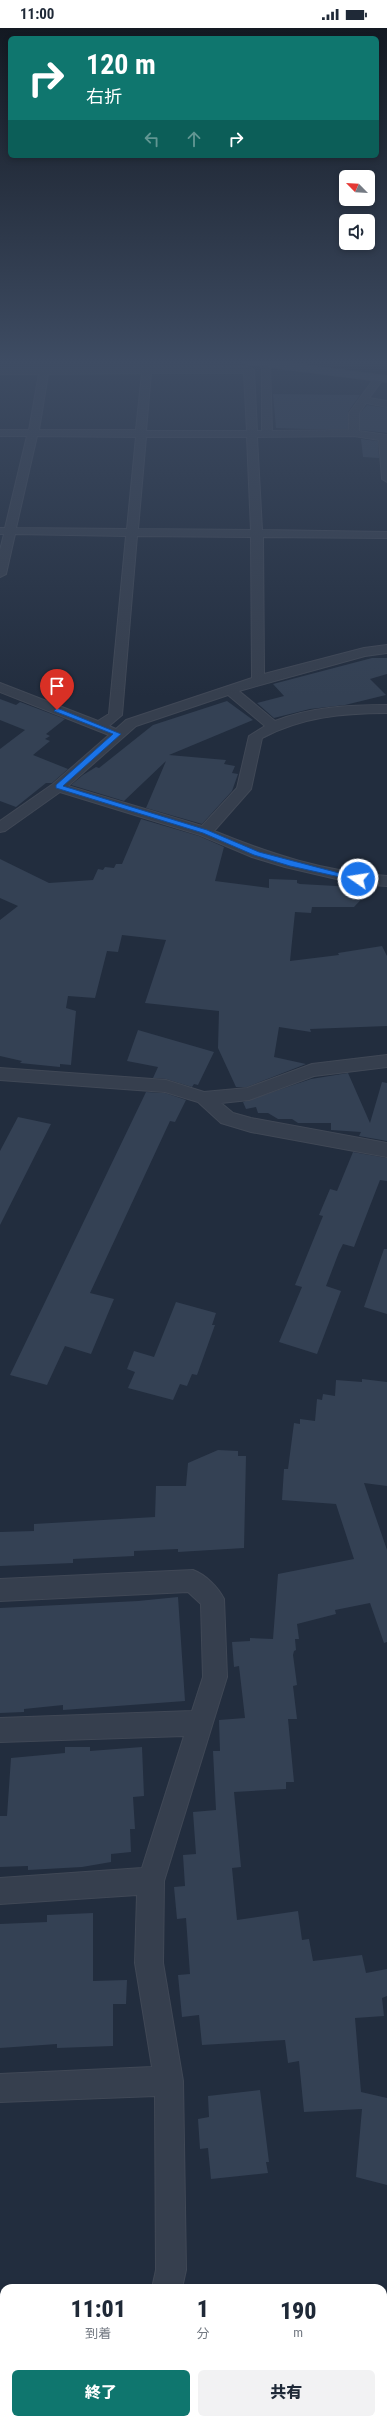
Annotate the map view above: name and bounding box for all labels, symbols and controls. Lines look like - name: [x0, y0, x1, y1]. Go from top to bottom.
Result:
- text: 11:00: [20, 5, 54, 23]
- text: 120 m: [86, 48, 156, 81]
- icon: right: [20, 52, 72, 104]
- text: 右折: [86, 86, 122, 107]
- icon: left: [141, 128, 163, 150]
- icon: ahead: [183, 128, 205, 150]
- icon: right: [225, 128, 247, 150]
- north arrow: [339, 170, 375, 206]
- map controls: [339, 170, 375, 250]
- button: sound: [339, 214, 375, 250]
- pin: [40, 669, 74, 710]
- icon: arrive: [46, 675, 68, 697]
- position arrow: [337, 858, 379, 900]
- text: 11:01: [70, 2295, 126, 2323]
- text: 1: [197, 2295, 209, 2323]
- text: 190: [280, 2297, 317, 2325]
- text: m: [293, 2325, 303, 2340]
- text: 到着: [85, 2326, 111, 2341]
- text: 分: [196, 2326, 209, 2341]
- button: 終了: [12, 2370, 190, 2416]
- button: 共有: [198, 2370, 375, 2416]

